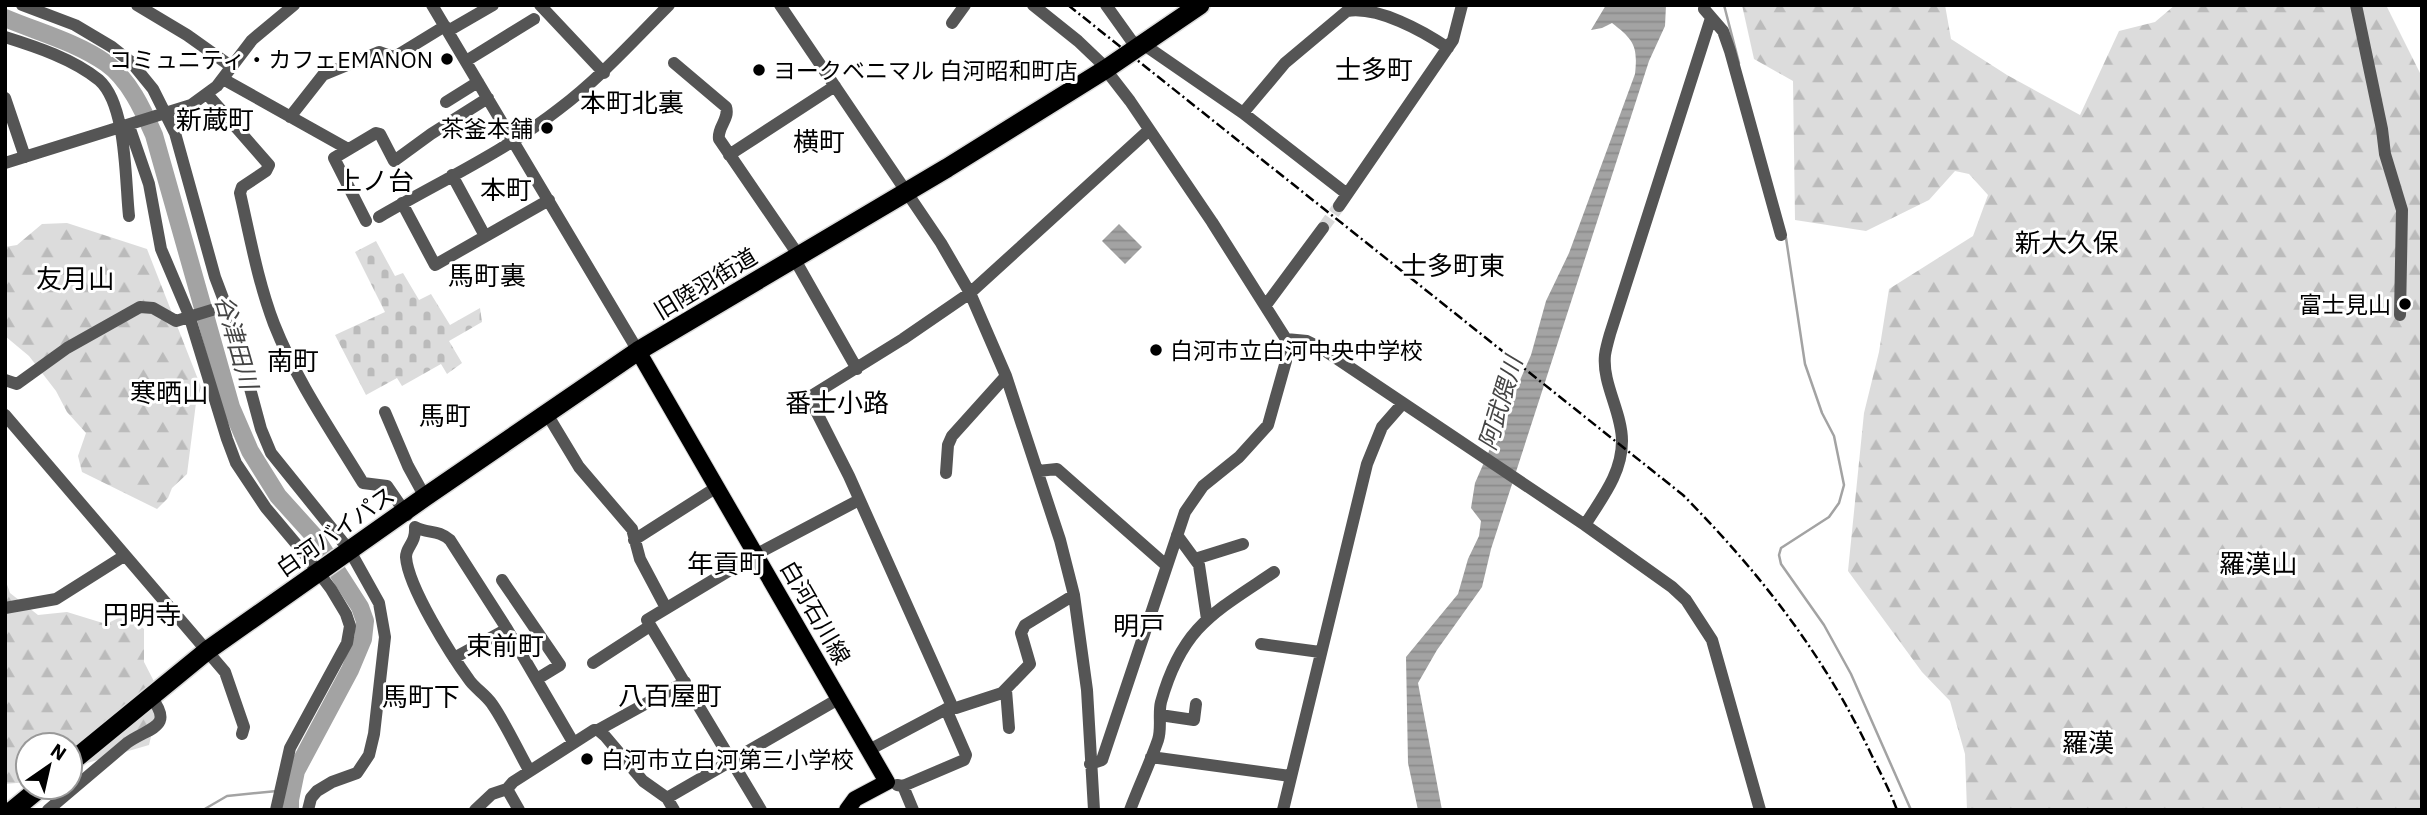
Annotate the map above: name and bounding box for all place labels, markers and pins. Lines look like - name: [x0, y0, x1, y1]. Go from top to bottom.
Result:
- place label: コミュニティ・カフェEMANON: [109, 44, 433, 74]
- marker: コミュニティ・カフェEMANON: [439, 51, 455, 67]
- place label: ヨークベニマル 白河昭和町店: [773, 55, 1077, 85]
- marker: ヨークベニマル 白河昭和町店: [751, 62, 767, 78]
- place label: 茶釜本舗: [441, 113, 533, 143]
- marker: 茶釜本舗: [539, 120, 555, 136]
- place label: 富士見山: [2299, 289, 2391, 319]
- marker: 富士見山: [2397, 296, 2413, 312]
- place label: 白河市立白河中央中学校: [1170, 335, 1423, 365]
- marker: 白河市立白河中央中学校: [1148, 342, 1164, 358]
- place label: 白河市立白河第三小学校: [601, 744, 854, 774]
- marker: 白河市立白河第三小学校: [579, 751, 595, 767]

